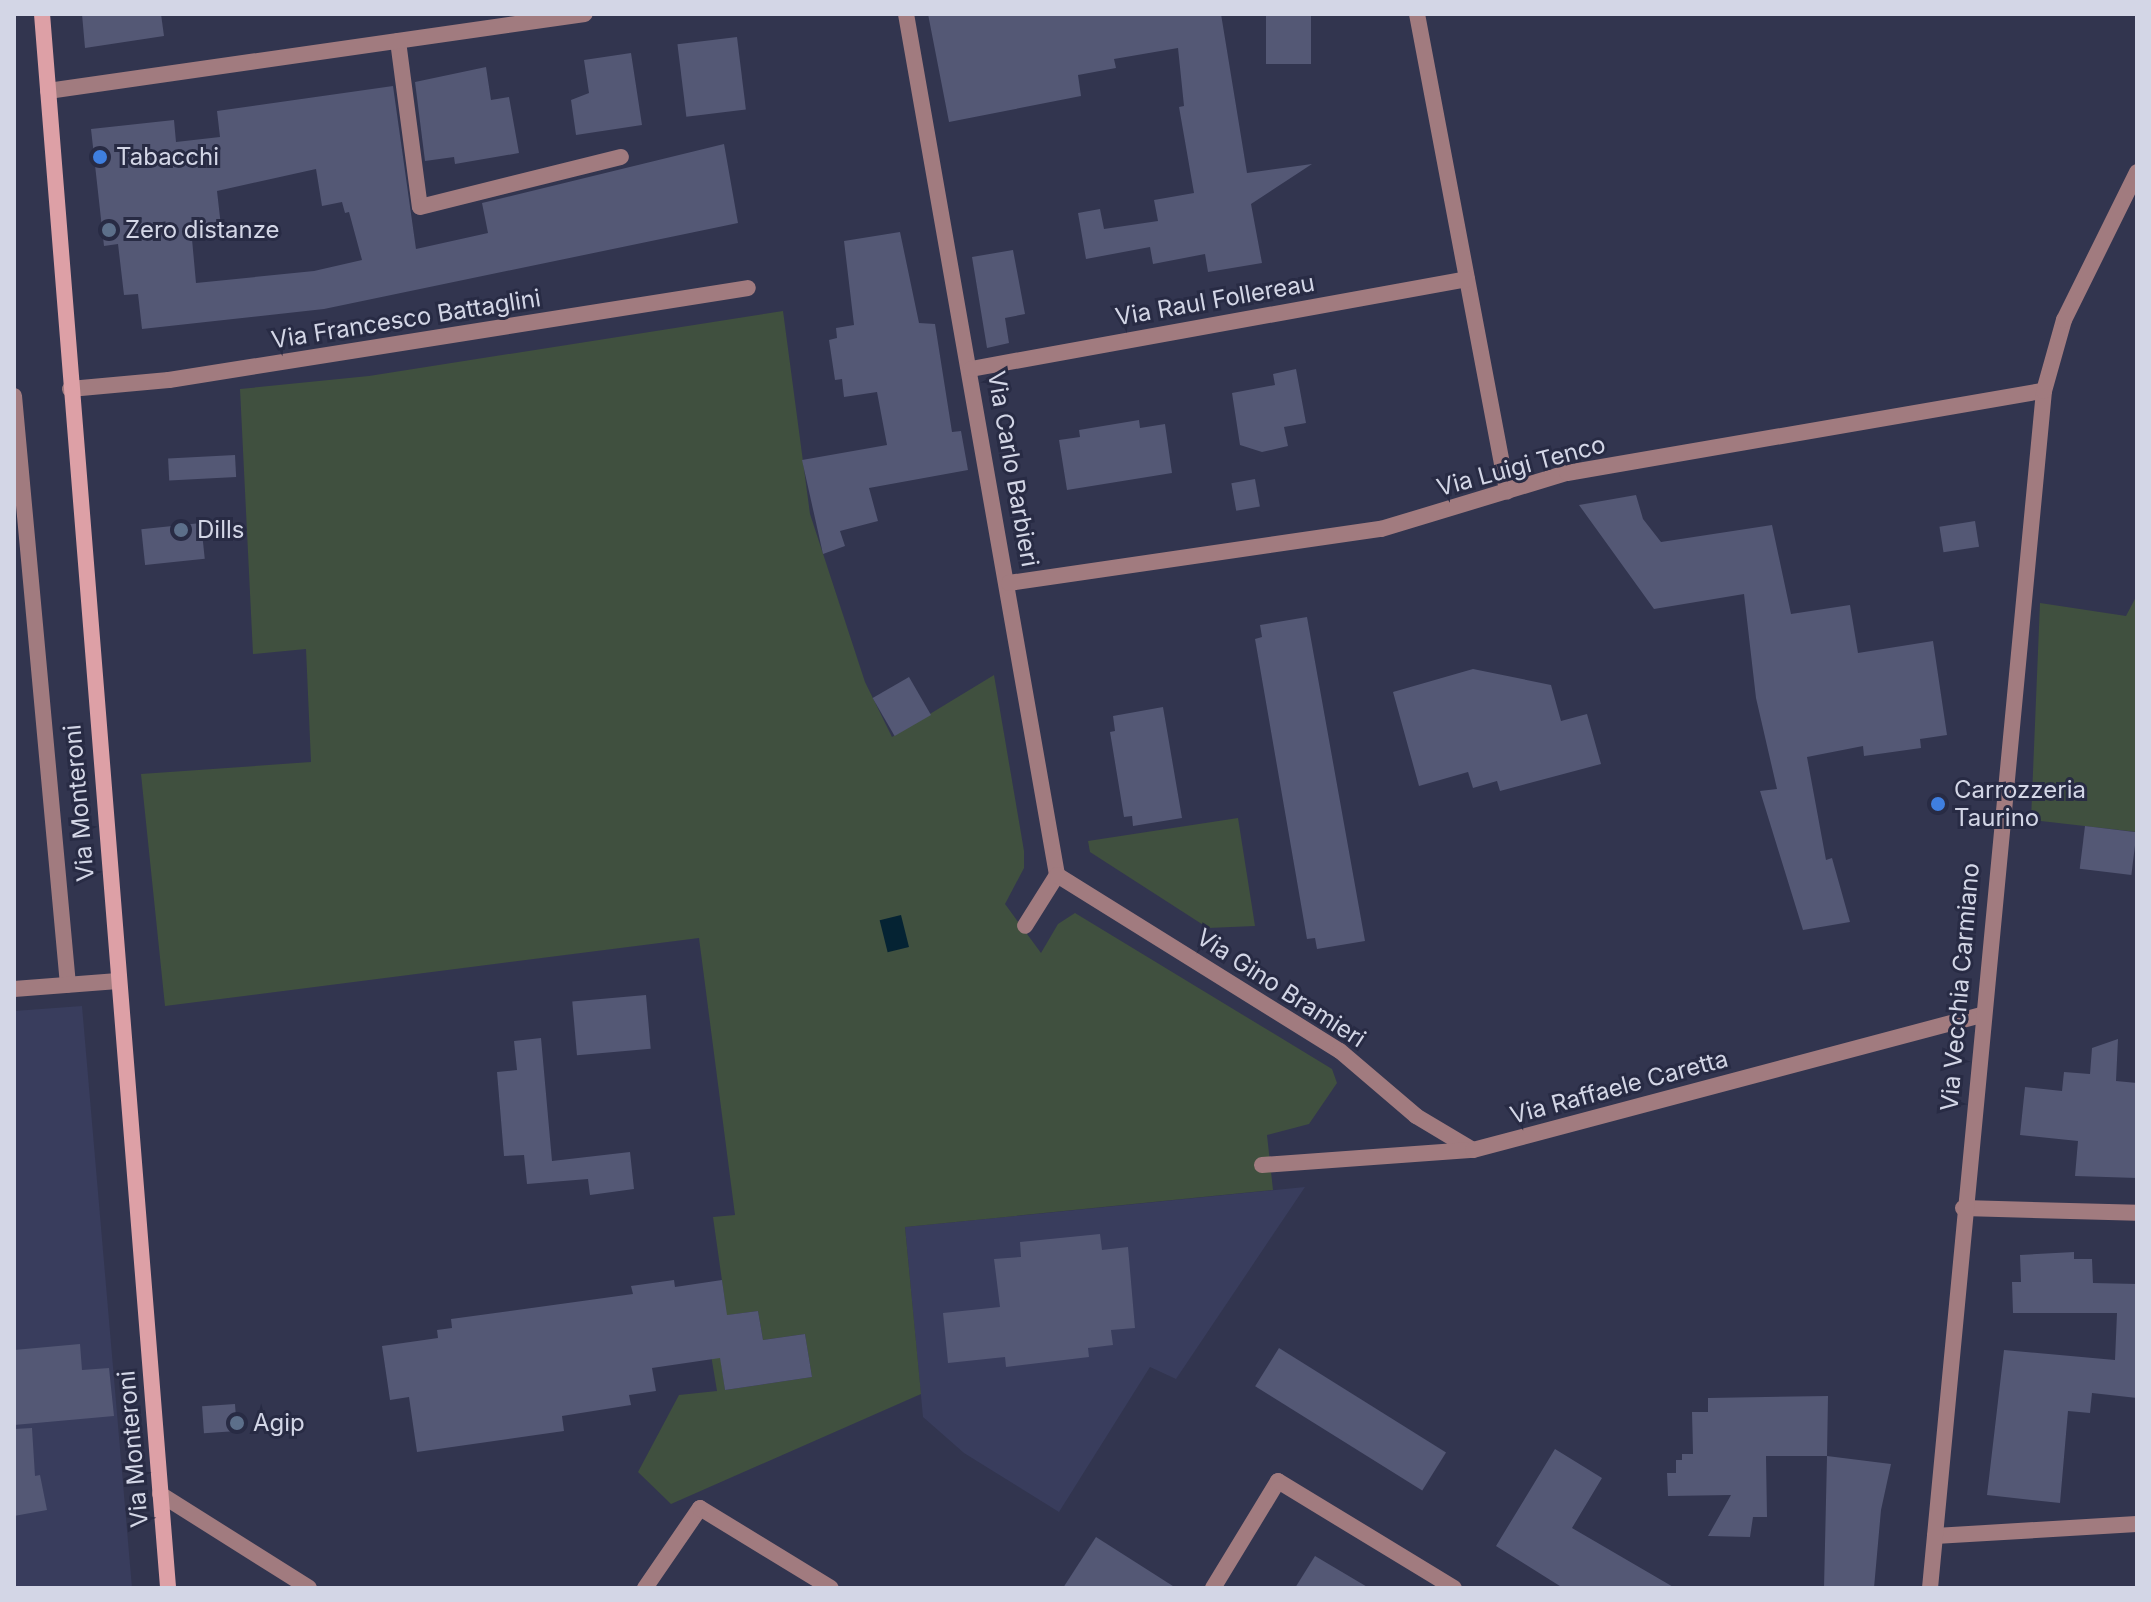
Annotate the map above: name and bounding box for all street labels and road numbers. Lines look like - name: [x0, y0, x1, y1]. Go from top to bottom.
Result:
- street label: Via Raul Follereau: [1113, 268, 1317, 332]
- street label: Via Francesco Battaglini: [269, 283, 543, 355]
- street label: Via Carlo Barbieri: [982, 369, 1044, 569]
- street label: Via Luigi Tenco: [1434, 430, 1608, 502]
- street label: Via Monteroni: [58, 723, 100, 883]
- street label: Via Vecchia Carmiano: [1935, 862, 1985, 1112]
- street label: Via Gino Bramieri: [1191, 923, 1371, 1053]
- street label: Via Raffaele Caretta: [1507, 1044, 1731, 1130]
- street label: Via Monteroni: [112, 1369, 154, 1529]

